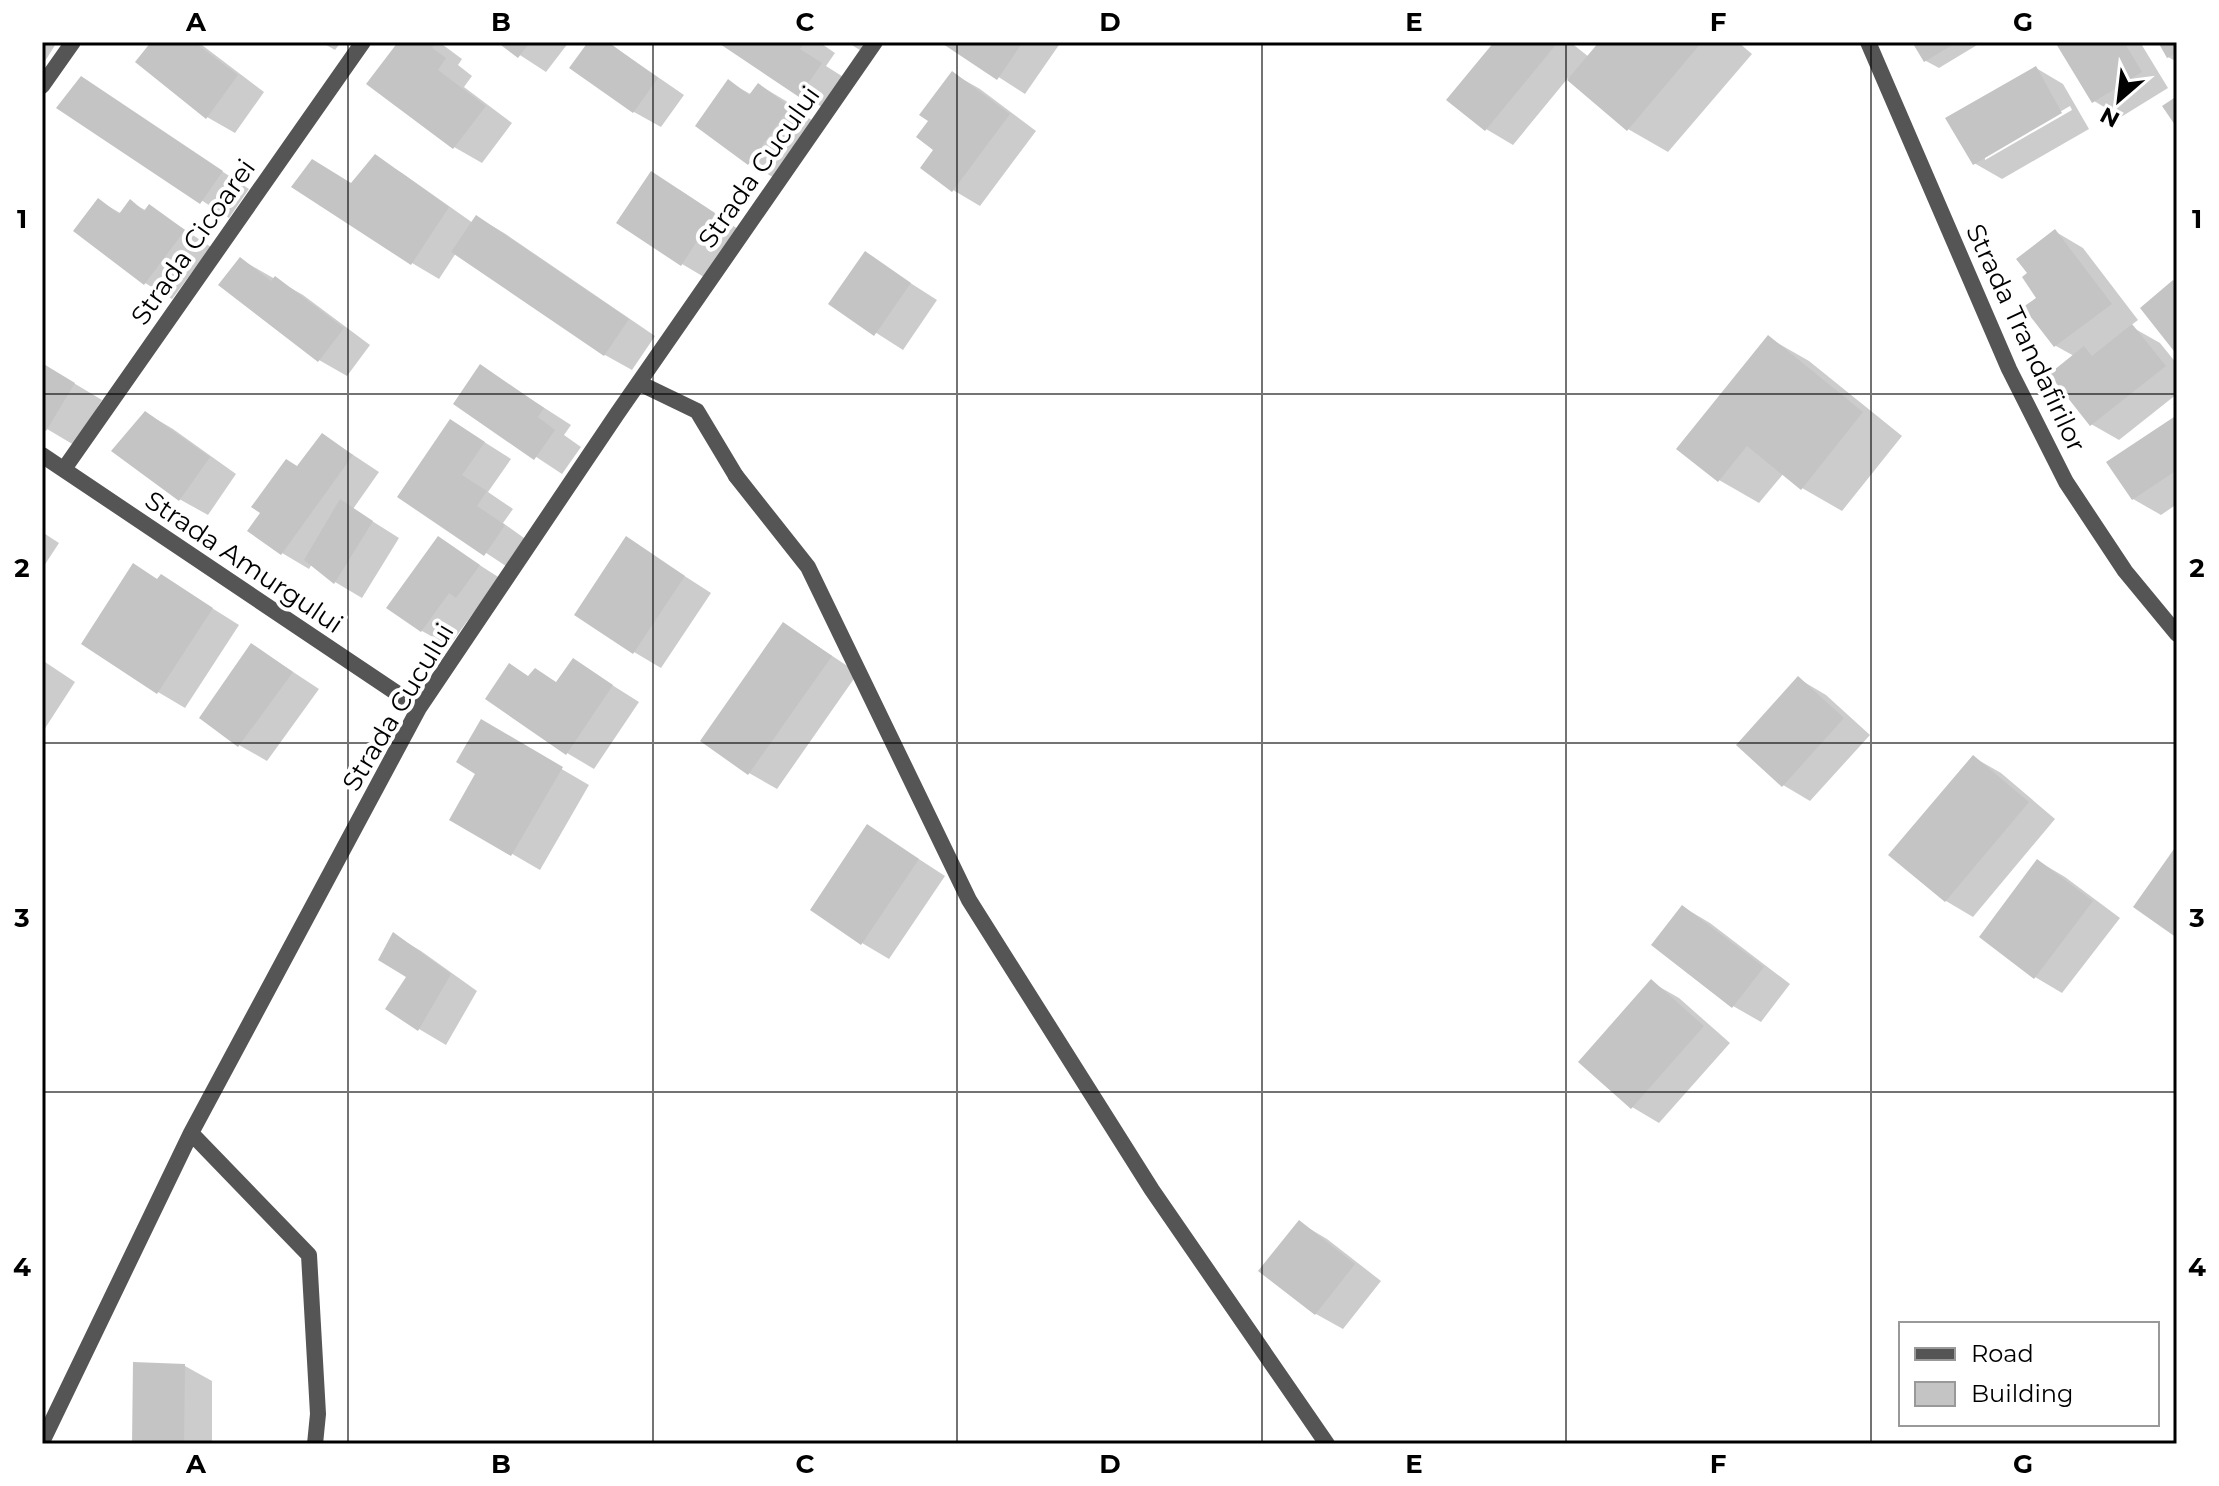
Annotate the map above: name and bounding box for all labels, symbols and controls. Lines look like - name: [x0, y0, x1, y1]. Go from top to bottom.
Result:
- text: A: [185, 6, 207, 38]
- text: B: [491, 6, 511, 38]
- text: C: [796, 6, 815, 38]
- text: D: [1099, 6, 1121, 38]
- text: E: [1405, 6, 1423, 38]
- text: F: [1710, 6, 1726, 38]
- text: G: [2013, 6, 2033, 38]
- north arrow: [2079, 60, 2159, 140]
- street label: Strada Cucului: [691, 80, 827, 254]
- text: N: [2096, 101, 2124, 133]
- street label: Strada Cicoarei: [124, 153, 262, 331]
- text: 1: [17, 203, 27, 235]
- text: 1: [2192, 203, 2202, 235]
- street label: Strada Trandafirilor: [1959, 219, 2093, 457]
- street label: Strada Amurgului: [139, 484, 349, 640]
- text: 2: [14, 552, 30, 584]
- text: 2: [2189, 552, 2205, 584]
- street label: Strada Cucului: [335, 617, 461, 797]
- text: 3: [13, 902, 30, 934]
- text: 3: [2188, 902, 2205, 934]
- text: 4: [13, 1251, 31, 1283]
- text: 4: [2188, 1251, 2206, 1283]
- legend: [1899, 1322, 2159, 1426]
- text: Road: [1971, 1339, 2034, 1368]
- text: Building: [1971, 1379, 2074, 1408]
- text: A: [185, 1448, 207, 1480]
- text: B: [491, 1448, 511, 1480]
- text: C: [796, 1448, 815, 1480]
- text: D: [1099, 1448, 1121, 1480]
- text: E: [1405, 1448, 1423, 1480]
- text: F: [1710, 1448, 1726, 1480]
- text: G: [2013, 1448, 2033, 1480]

